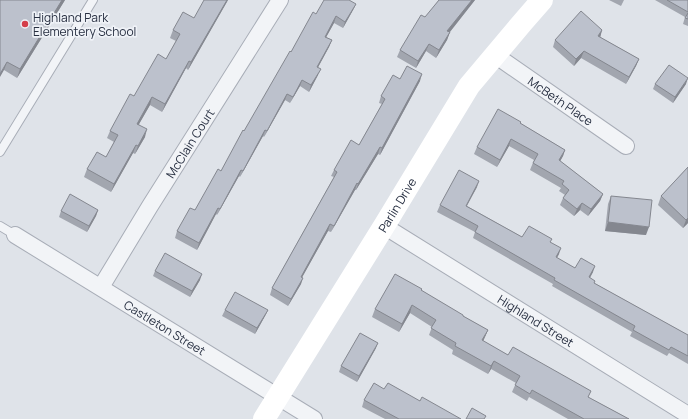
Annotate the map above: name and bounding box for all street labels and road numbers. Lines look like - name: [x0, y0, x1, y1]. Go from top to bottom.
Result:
- street label: McBeth Place: [525, 72, 597, 129]
- street label: McClain Court: [161, 105, 218, 181]
- street label: Parlin Drive: [374, 174, 420, 235]
- street label: Highland Street: [495, 290, 577, 351]
- street label: Castleton Street: [121, 296, 209, 359]

